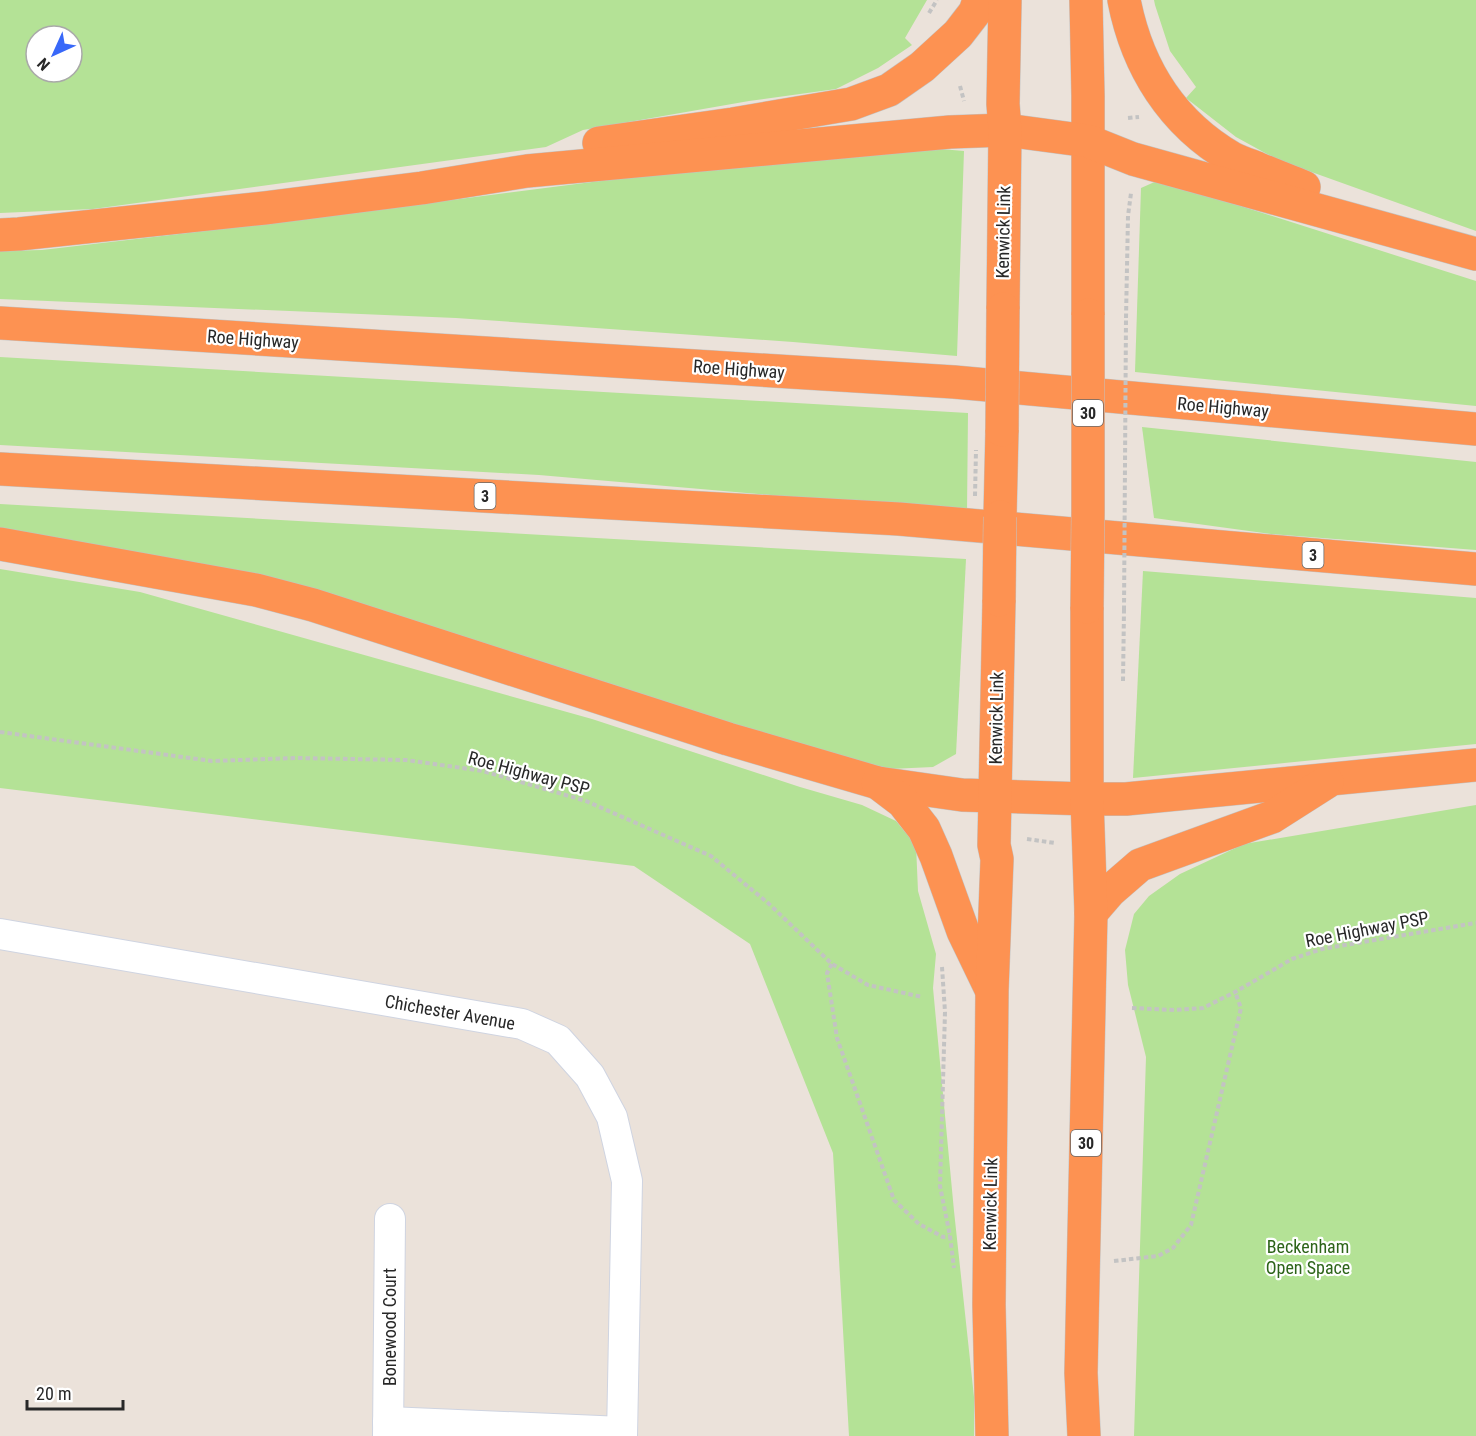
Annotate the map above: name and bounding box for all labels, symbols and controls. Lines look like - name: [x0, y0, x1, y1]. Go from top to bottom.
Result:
- north arrow: [24, 24, 84, 84]
- text: N: [34, 54, 54, 74]
- street label: Kenwick Link: [992, 185, 1014, 279]
- street label: Roe Highway: [207, 325, 300, 353]
- street label: Roe Highway: [693, 355, 786, 383]
- street label: Roe Highway: [1176, 393, 1270, 421]
- road number: 30: [1073, 400, 1103, 426]
- road number: 3: [474, 483, 496, 509]
- road number: 3: [1302, 542, 1324, 568]
- street label: Kenwick Link: [985, 671, 1007, 765]
- street label: Roe Highway PSP: [466, 747, 592, 799]
- street label: Roe Highway PSP: [1304, 907, 1430, 951]
- street label: Chichester Avenue: [383, 990, 517, 1034]
- road number: 30: [1071, 1130, 1101, 1156]
- street label: Kenwick Link: [979, 1157, 1001, 1251]
- park label: Beckenham Open Space: [1266, 1236, 1350, 1278]
- street label: Bonewood Court: [379, 1268, 400, 1386]
- scale bar: [27, 1373, 123, 1411]
- text: 20 m: [36, 1383, 71, 1404]

